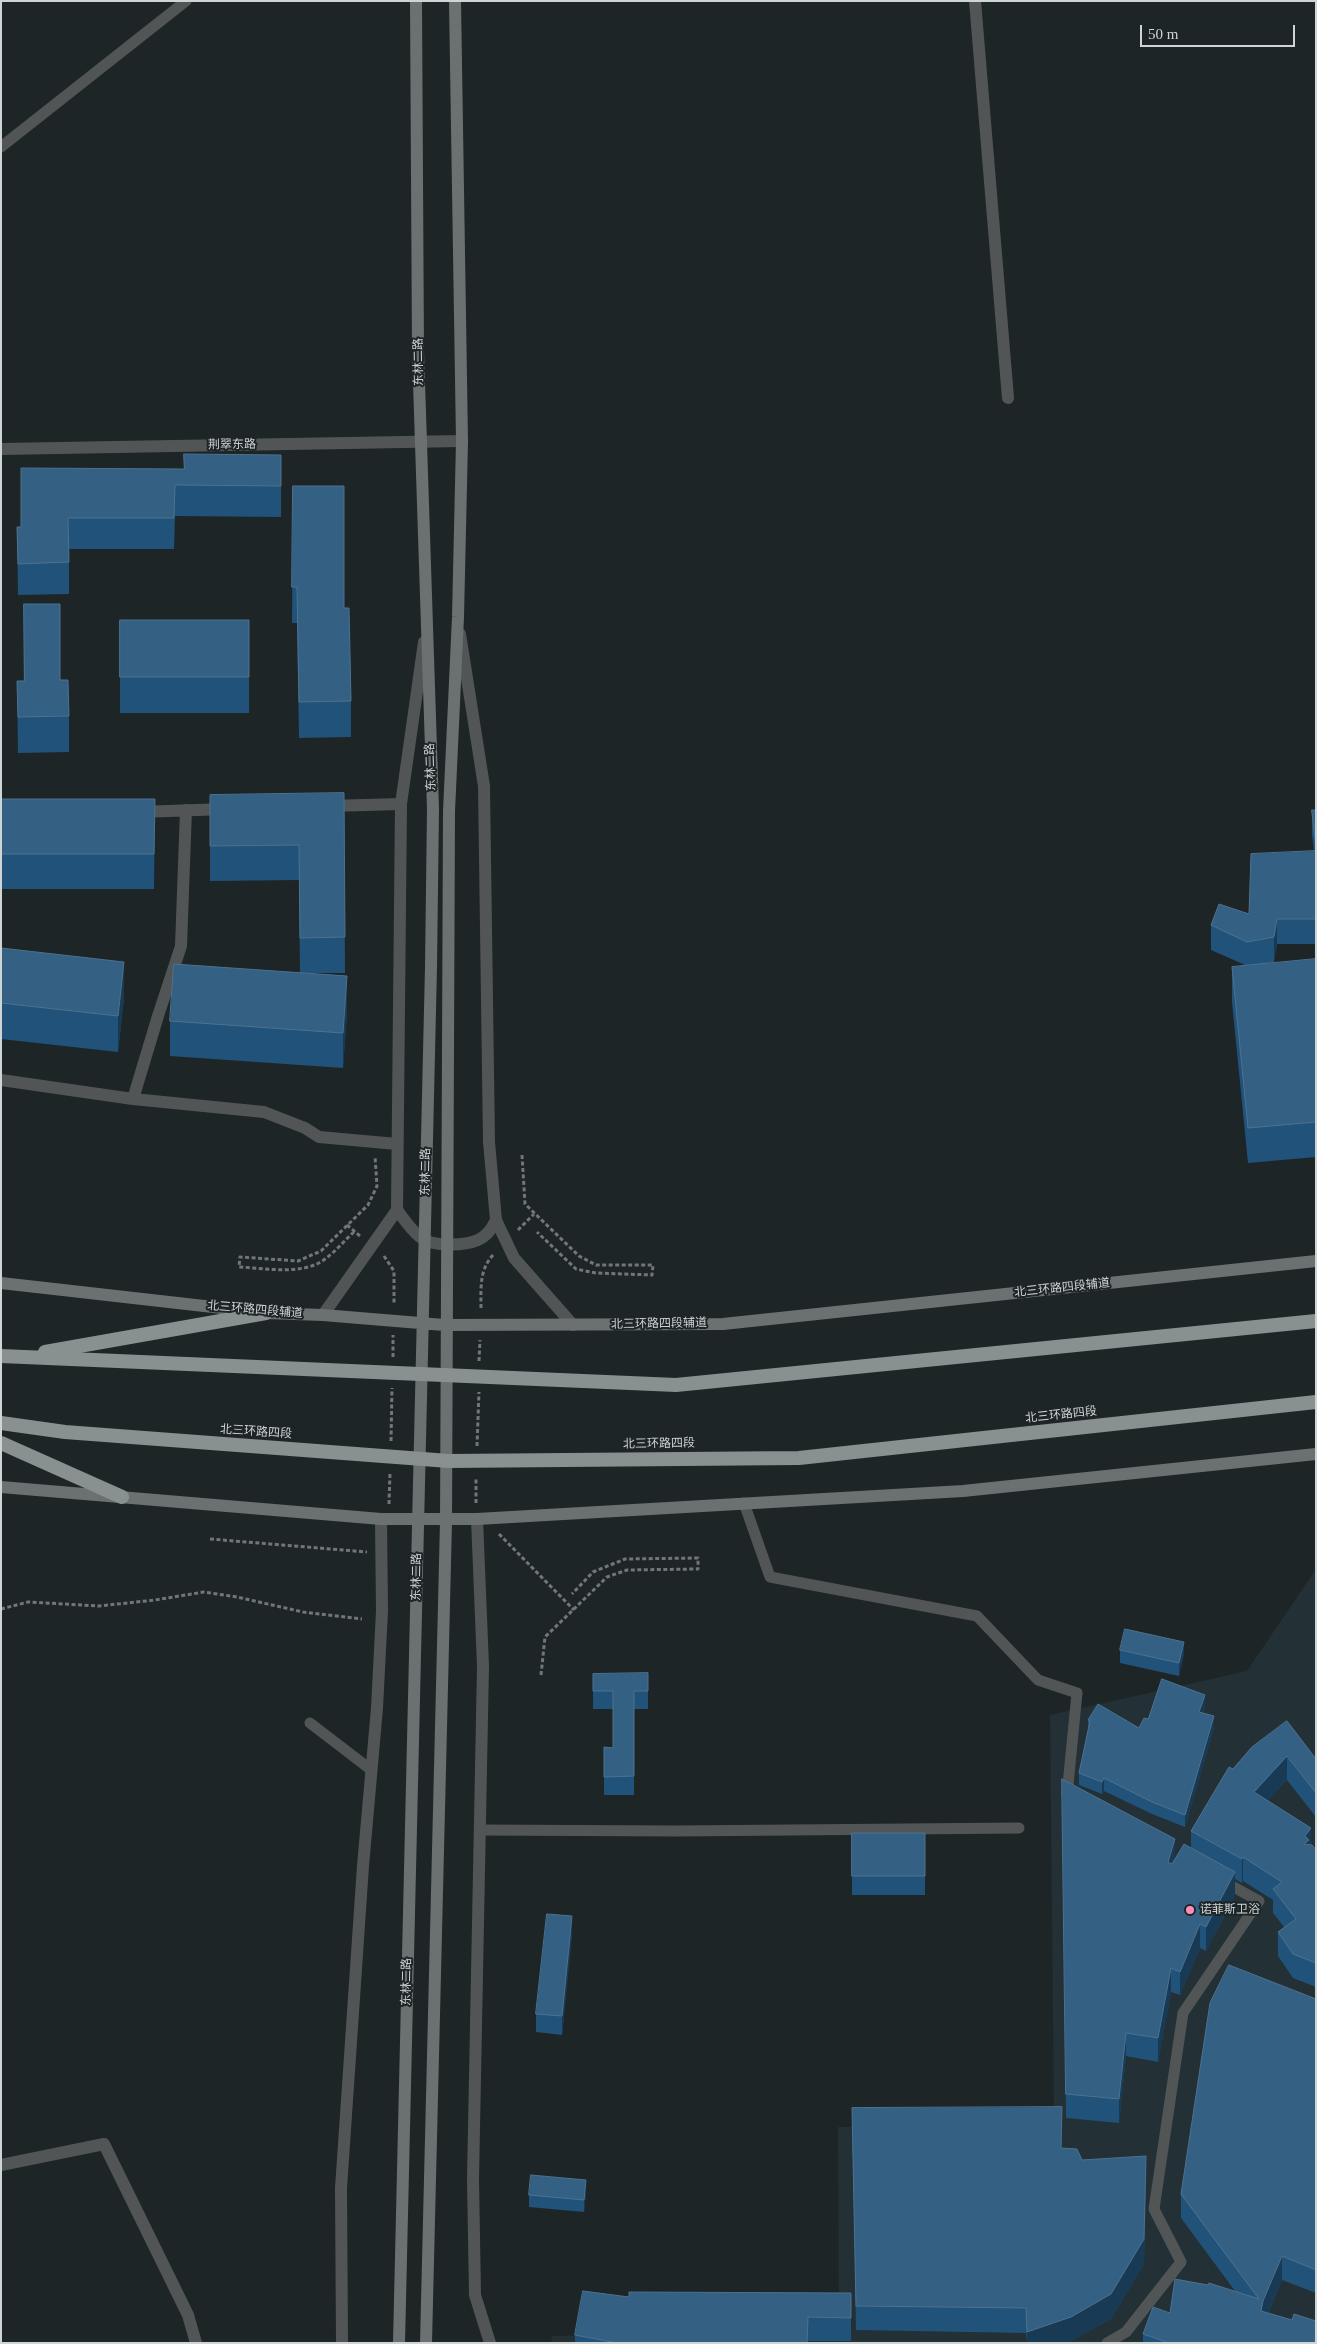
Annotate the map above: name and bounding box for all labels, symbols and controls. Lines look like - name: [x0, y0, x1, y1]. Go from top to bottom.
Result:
- scale bar: [1142, 15, 1297, 47]
- text: 50 m: [1148, 26, 1178, 42]
- street label: 东林二路: [411, 338, 427, 386]
- street label: 荆翠东路: [208, 437, 256, 453]
- street label: 东林二路: [423, 743, 439, 791]
- street label: 东林二路: [418, 1148, 434, 1196]
- street label: 北三环路四段辅道: [1014, 1276, 1110, 1300]
- street label: 北三环路四段辅道: [207, 1299, 303, 1321]
- street label: 北三环路四段辅道: [611, 1316, 707, 1332]
- street label: 北三环路四段: [1024, 1404, 1098, 1426]
- street label: 北三环路四段: [220, 1422, 292, 1442]
- street label: 北三环路四段: [623, 1436, 695, 1452]
- street label: 东林二路: [409, 1553, 425, 1601]
- place label: 诺菲斯卫浴: [1200, 1903, 1260, 1917]
- marker: 诺菲斯卫浴: [1184, 1904, 1196, 1916]
- street label: 东林二路: [399, 1958, 415, 2006]

